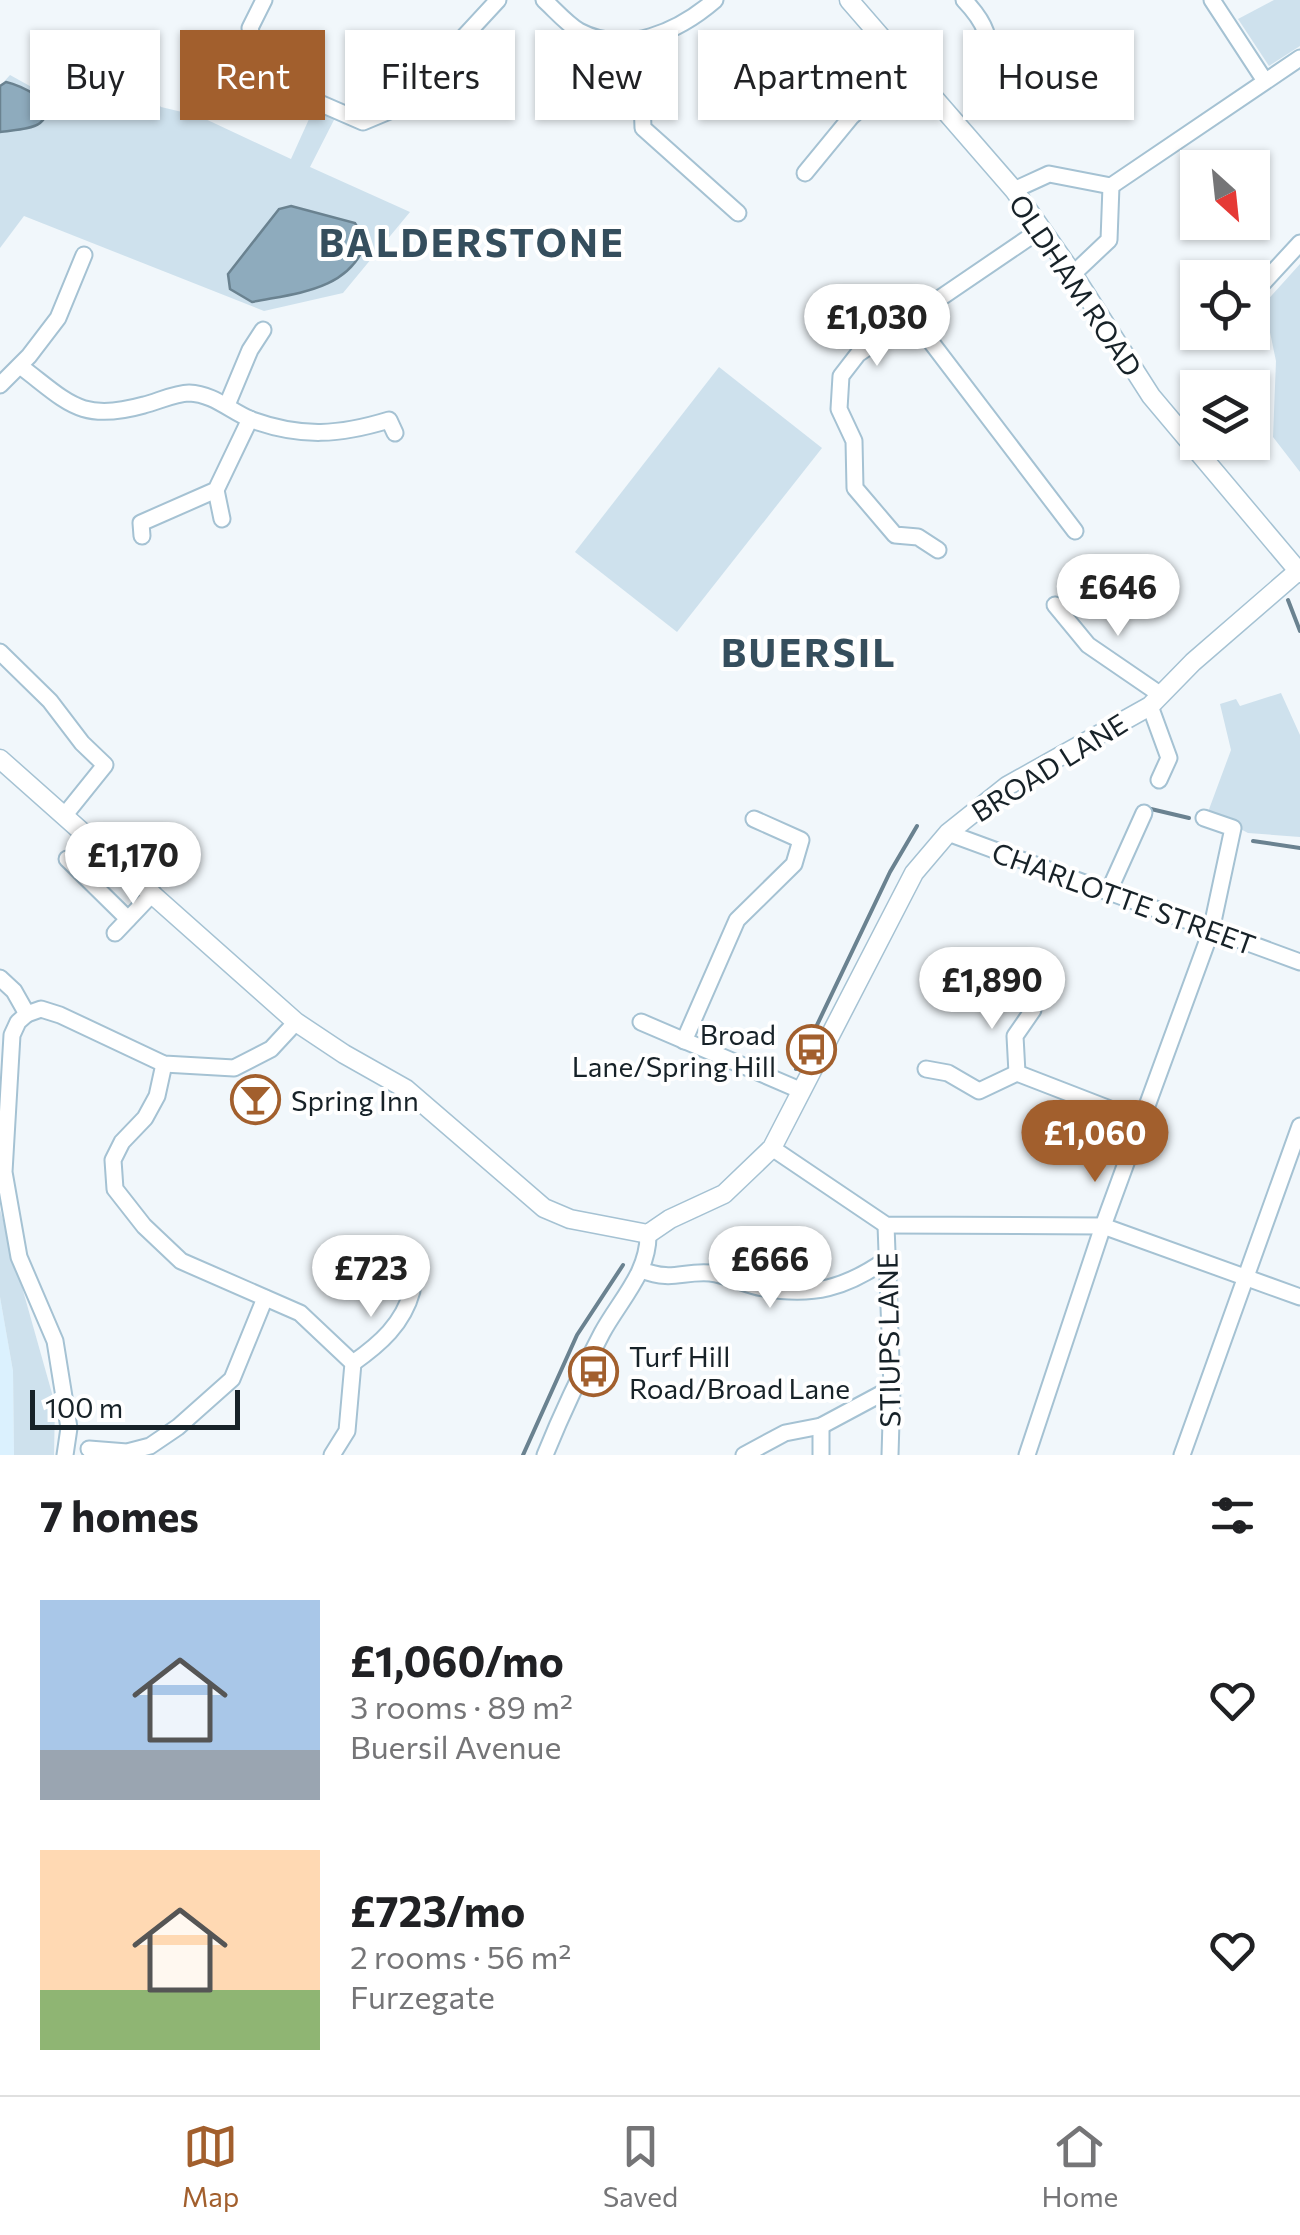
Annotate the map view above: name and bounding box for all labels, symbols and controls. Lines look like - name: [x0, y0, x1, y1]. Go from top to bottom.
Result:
- chip: Buy: [30, 30, 160, 120]
- chip: Rent: [180, 30, 325, 120]
- chip: Filters: [345, 30, 515, 120]
- chip: New: [535, 30, 678, 120]
- chip: Apartment: [698, 30, 943, 120]
- chip: House: [963, 30, 1134, 120]
- north arrow: [1180, 150, 1270, 240]
- map controls: [1180, 150, 1270, 460]
- street label: OLDHAM ROAD: [1003, 187, 1149, 383]
- district label: BALDERSTONE: [319, 218, 625, 265]
- button: locate: [1180, 260, 1270, 350]
- pin: £1,030: [796, 284, 958, 369]
- text: £1,030: [826, 296, 928, 336]
- button: layers: [1180, 370, 1270, 460]
- pin: £646: [1059, 554, 1177, 639]
- text: £646: [1079, 566, 1157, 606]
- district label: BUERSIL: [721, 628, 897, 675]
- street label: BROAD LANE: [965, 706, 1133, 828]
- pin: £1,170: [52, 822, 214, 907]
- text: £1,170: [87, 834, 179, 874]
- street label: CHARLOTTE STREET: [988, 835, 1260, 961]
- pin: £1,890: [911, 947, 1073, 1032]
- text: £1,890: [941, 959, 1043, 999]
- place label: Broad Lane/Spring Hill: [572, 1017, 776, 1083]
- bus stop icon: Broad Lane/Spring Hill: [785, 1024, 837, 1076]
- bar icon: Spring Inn: [230, 1074, 282, 1126]
- place label: Spring Inn: [291, 1083, 419, 1117]
- pin: £1,060: [1014, 1100, 1176, 1185]
- text: £1,060: [1043, 1112, 1147, 1152]
- pin: £666: [711, 1226, 829, 1311]
- pin: £723: [312, 1235, 430, 1320]
- text: £666: [731, 1238, 809, 1278]
- text: £723: [334, 1247, 408, 1287]
- street label: STIUPS LANE: [869, 1252, 907, 1428]
- place label: Turf Hill Road/Broad Lane: [629, 1339, 850, 1405]
- bus stop icon: Turf Hill Road/Broad Lane: [568, 1346, 620, 1398]
- scale bar: [30, 1385, 240, 1430]
- text: 100 m: [45, 1390, 123, 1424]
- icon: filters: [1205, 1488, 1260, 1543]
- text: 7 homes: [40, 1489, 199, 1541]
- text: £1,060/mo: [350, 1634, 564, 1686]
- icon: home: [120, 1640, 240, 1760]
- icon: heart: [1205, 1673, 1260, 1728]
- text: 3 rooms · 89 m²: [350, 1686, 573, 1726]
- text: Buersil Avenue: [350, 1726, 561, 1766]
- text: £723/mo: [350, 1884, 525, 1936]
- icon: home: [120, 1890, 240, 2010]
- icon: heart: [1205, 1923, 1260, 1978]
- text: 2 rooms · 56 m²: [350, 1936, 571, 1976]
- text: Furzegate: [350, 1976, 495, 2016]
- tab: Map: [182, 2119, 239, 2213]
- tab: Saved: [603, 2119, 678, 2213]
- tab: Home: [1041, 2119, 1118, 2213]

